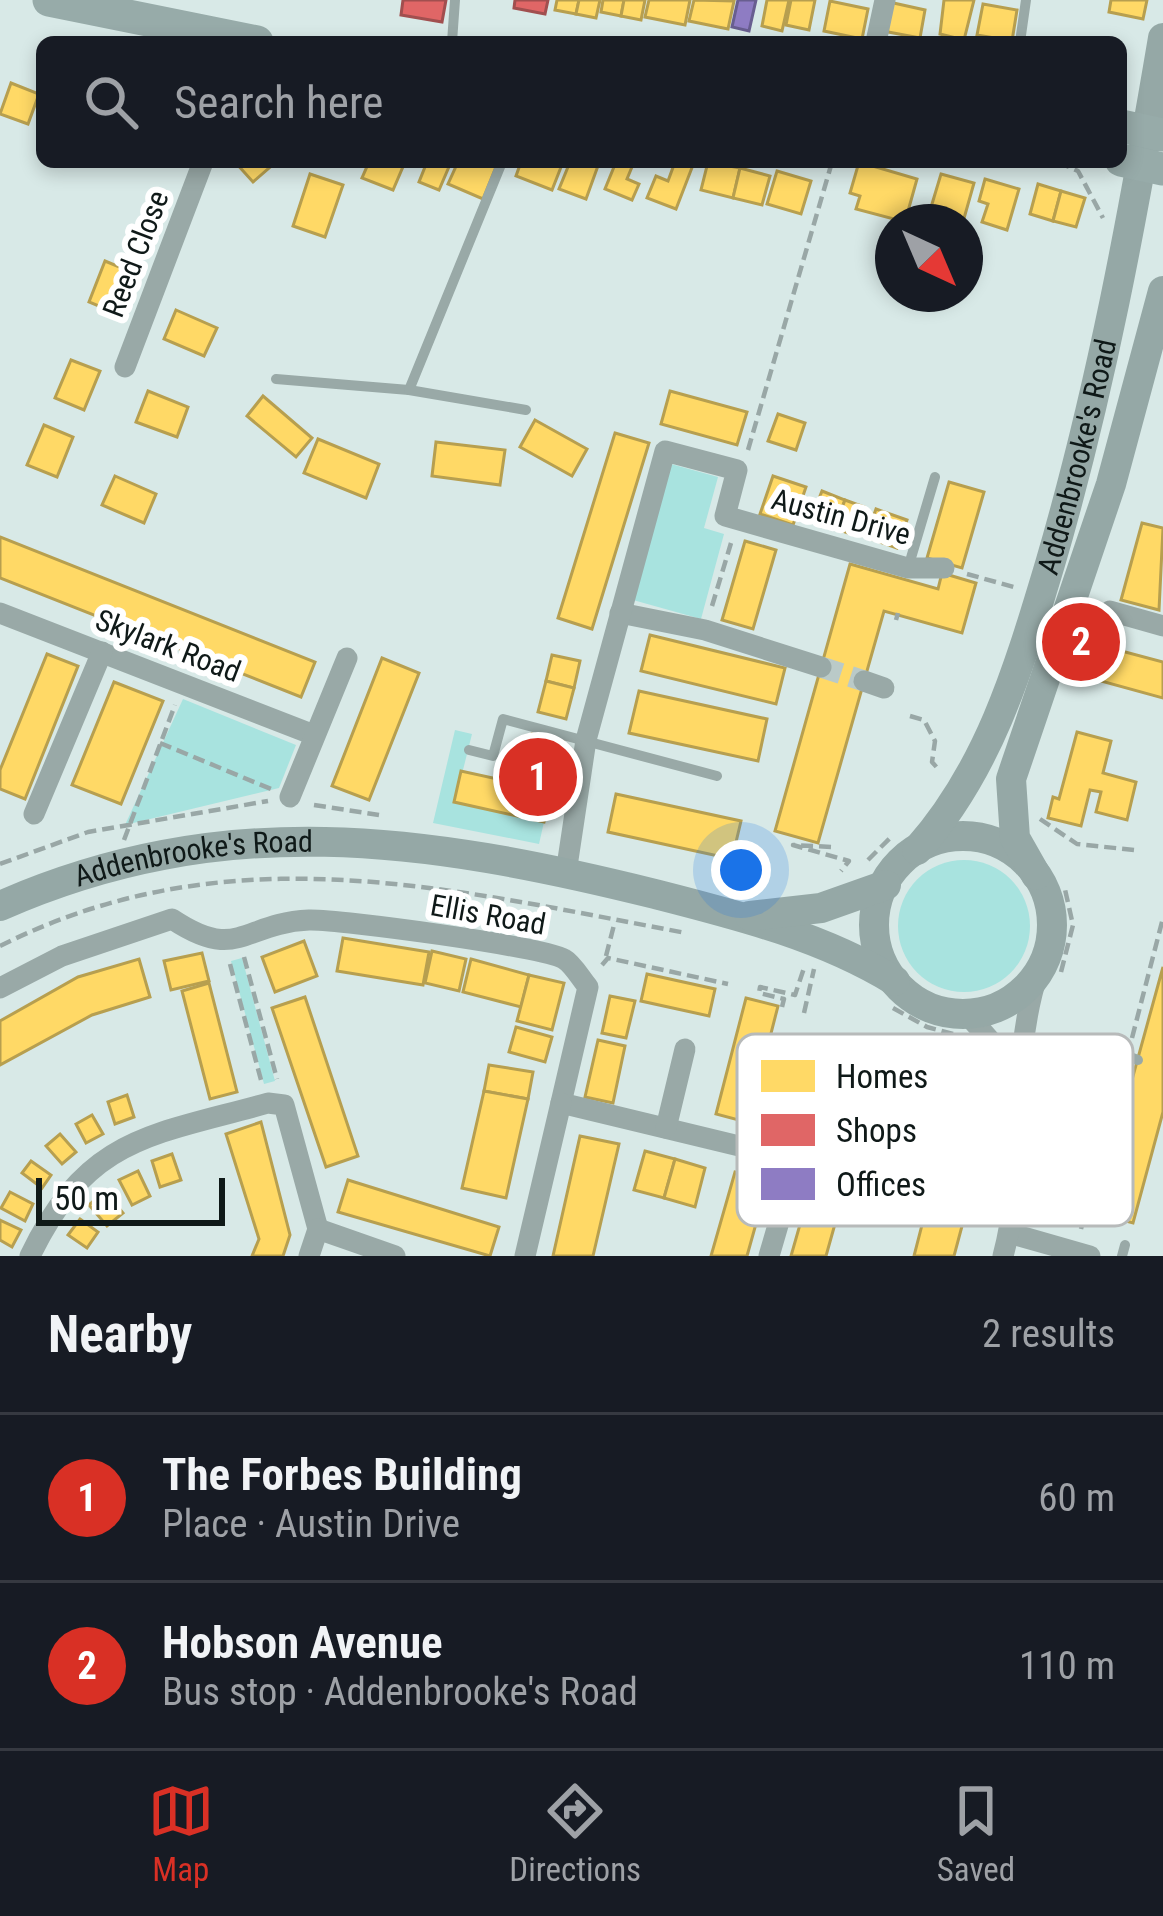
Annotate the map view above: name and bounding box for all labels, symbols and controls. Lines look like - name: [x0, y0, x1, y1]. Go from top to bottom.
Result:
- search box: [36, 36, 1127, 168]
- icon: search: [78, 69, 144, 135]
- text: Search here: [174, 76, 383, 129]
- street label: Reed Close: [95, 186, 176, 322]
- north arrow: [875, 204, 983, 312]
- street label: Addenbrooke's Road: [1030, 336, 1123, 578]
- street label: Austin Drive: [768, 481, 914, 552]
- pin: 2: [1042, 597, 1120, 687]
- street label: Skylark Road: [91, 602, 246, 689]
- pin: 1: [499, 732, 577, 822]
- street label: Addenbrooke's Road: [70, 824, 313, 894]
- your location: [711, 840, 771, 900]
- street label: Ellis Road: [428, 887, 548, 942]
- legend: [737, 1034, 1133, 1226]
- text: Homes: [836, 1057, 928, 1096]
- text: Shops: [836, 1111, 917, 1150]
- text: Offices: [836, 1165, 926, 1204]
- scale bar: [36, 1172, 225, 1225]
- text: 50 m: [54, 1179, 119, 1218]
- text: Nearby: [48, 1305, 192, 1364]
- text: 2 results: [982, 1311, 1115, 1357]
- text: The Forbes Building: [162, 1448, 522, 1501]
- text: 1: [77, 1475, 97, 1521]
- text: 60 m: [1038, 1475, 1115, 1521]
- text: Place · Austin Drive: [162, 1501, 460, 1547]
- text: Hobson Avenue: [162, 1616, 443, 1669]
- text: 2: [77, 1643, 97, 1689]
- text: 110 m: [1019, 1643, 1115, 1689]
- text: Bus stop · Addenbrooke's Road: [162, 1669, 638, 1715]
- tab: Map: [148, 1778, 214, 1889]
- tab: Directions: [509, 1778, 641, 1889]
- tab: Saved: [937, 1778, 1015, 1889]

